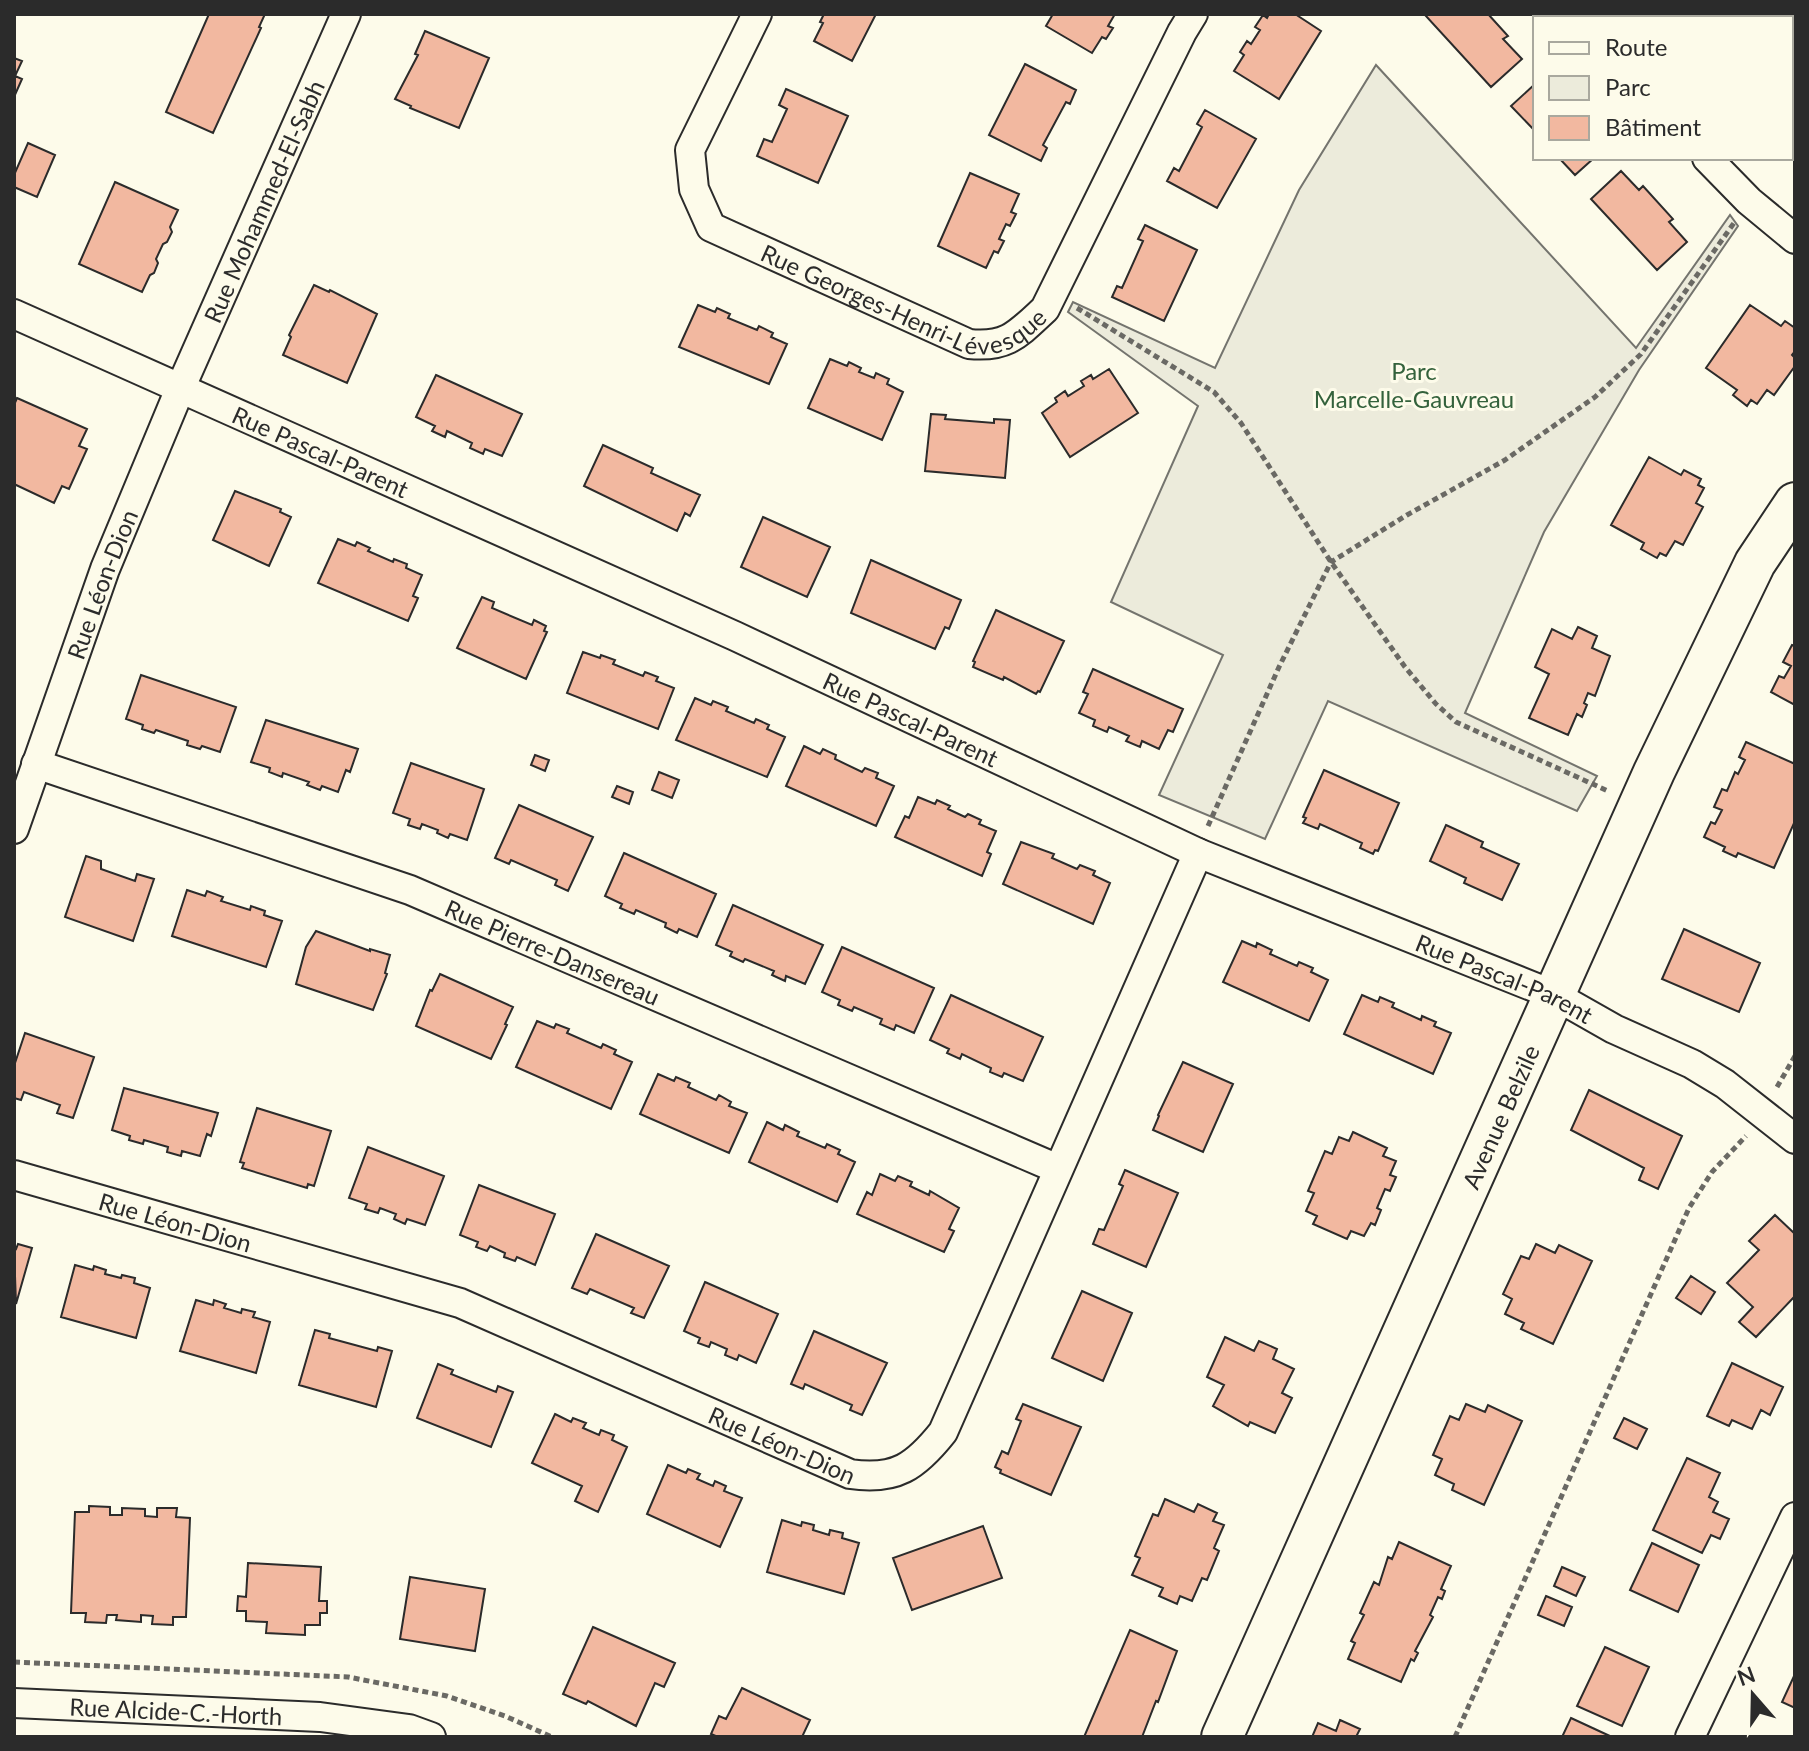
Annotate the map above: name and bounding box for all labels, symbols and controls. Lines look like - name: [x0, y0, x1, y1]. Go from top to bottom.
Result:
- legend: [1533, 16, 1793, 160]
- text: Route: [1605, 32, 1667, 61]
- text: Parc: [1605, 72, 1651, 101]
- street label: Rue Mohammed-El-Sabh: [197, 75, 330, 327]
- text: Bâtiment: [1605, 112, 1702, 141]
- street label: Rue Georges-Henri-Lévesque: [757, 237, 1051, 359]
- park label: Parc Marcelle-Gauvreau: [1314, 356, 1514, 413]
- street label: Rue Pascal-Parent: [228, 399, 414, 503]
- street label: Rue Léon-Dion: [60, 505, 143, 663]
- street label: Rue Pascal-Parent: [819, 665, 1003, 772]
- street label: Rue Pierre-Dansereau: [441, 892, 664, 1010]
- street label: Rue Pascal-Parent: [1412, 927, 1599, 1029]
- street label: Avenue Belzile: [1455, 1040, 1545, 1193]
- street label: Rue Léon-Dion: [96, 1186, 255, 1257]
- street label: Rue Léon-Dion: [704, 1399, 860, 1489]
- north arrow: [1713, 1655, 1793, 1735]
- text: N: [1733, 1660, 1759, 1691]
- street label: Rue Alcide-C.-Horth: [69, 1691, 283, 1730]

